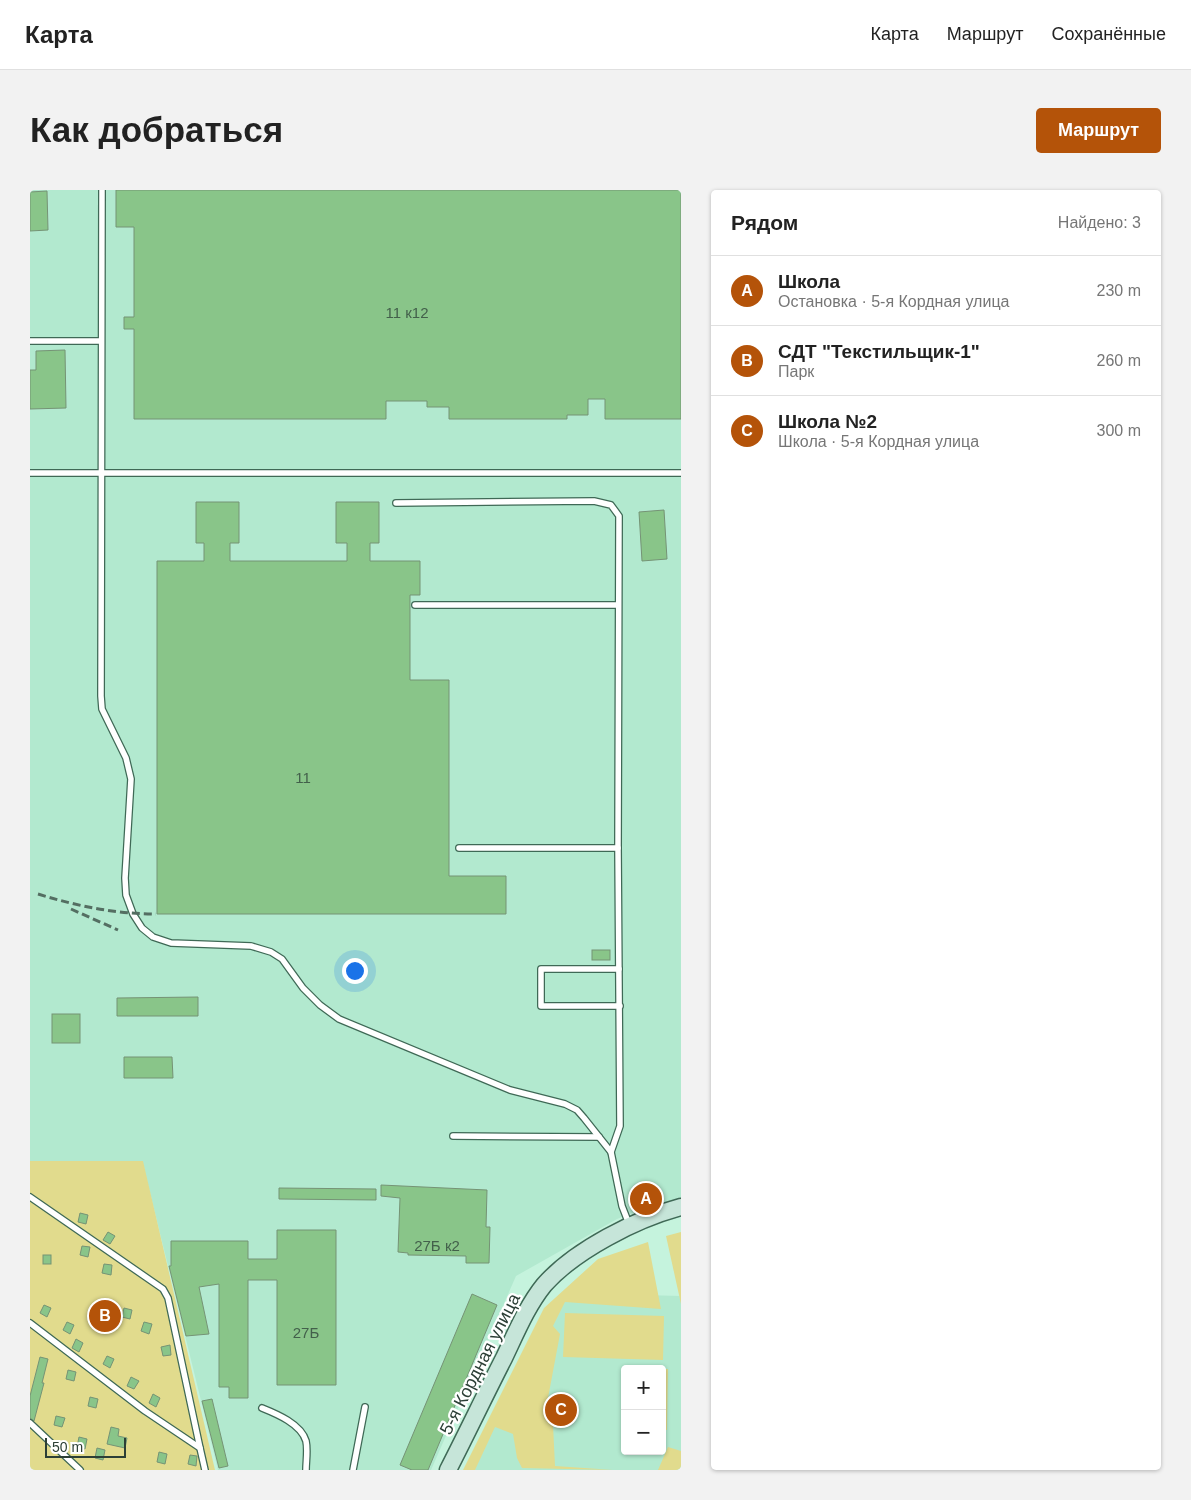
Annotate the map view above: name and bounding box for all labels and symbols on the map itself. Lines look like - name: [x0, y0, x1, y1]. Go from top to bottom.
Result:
- house number: 11 к12: [386, 304, 429, 321]
- house number: 11: [295, 769, 311, 786]
- your location: [342, 958, 368, 984]
- pin: A: [630, 1180, 662, 1218]
- house number: 27Б к2: [414, 1237, 460, 1254]
- street label: 5-я Кордная улица: [436, 1289, 525, 1438]
- pin: B: [89, 1297, 121, 1335]
- house number: 27Б: [293, 1324, 319, 1341]
- pin: C: [545, 1391, 577, 1429]
- scale bar: [45, 1435, 126, 1458]

